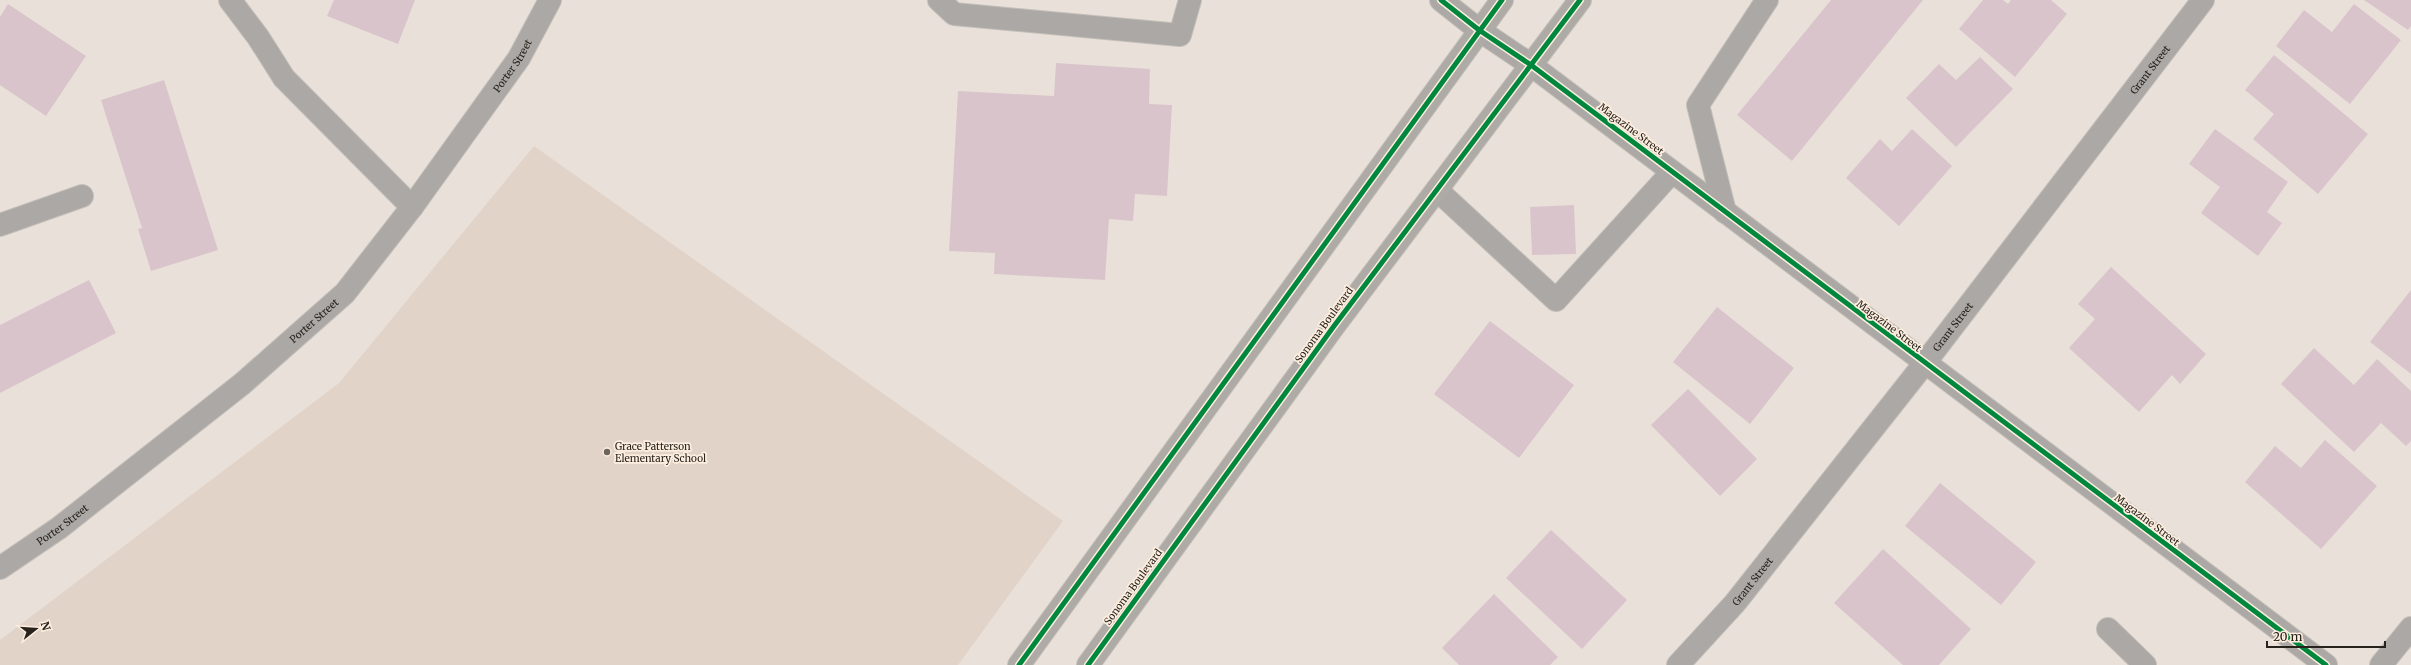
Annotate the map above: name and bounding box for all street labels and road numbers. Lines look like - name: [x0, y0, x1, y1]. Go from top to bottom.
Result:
- street label: Porter Street: [490, 37, 534, 95]
- street label: Grant Street: [2127, 42, 2173, 97]
- street label: Magazine Street: [1596, 100, 1666, 158]
- street label: Sonoma Boulevard: [1292, 285, 1356, 365]
- street label: Porter Street: [287, 295, 341, 346]
- street label: Magazine Street: [1854, 297, 1924, 355]
- street label: Grant Street: [1930, 299, 1976, 354]
- street label: Magazine Street: [2112, 491, 2182, 549]
- street label: Porter Street: [34, 501, 91, 548]
- street label: Sonoma Boulevard: [1101, 547, 1165, 627]
- street label: Grant Street: [1729, 554, 1775, 608]

